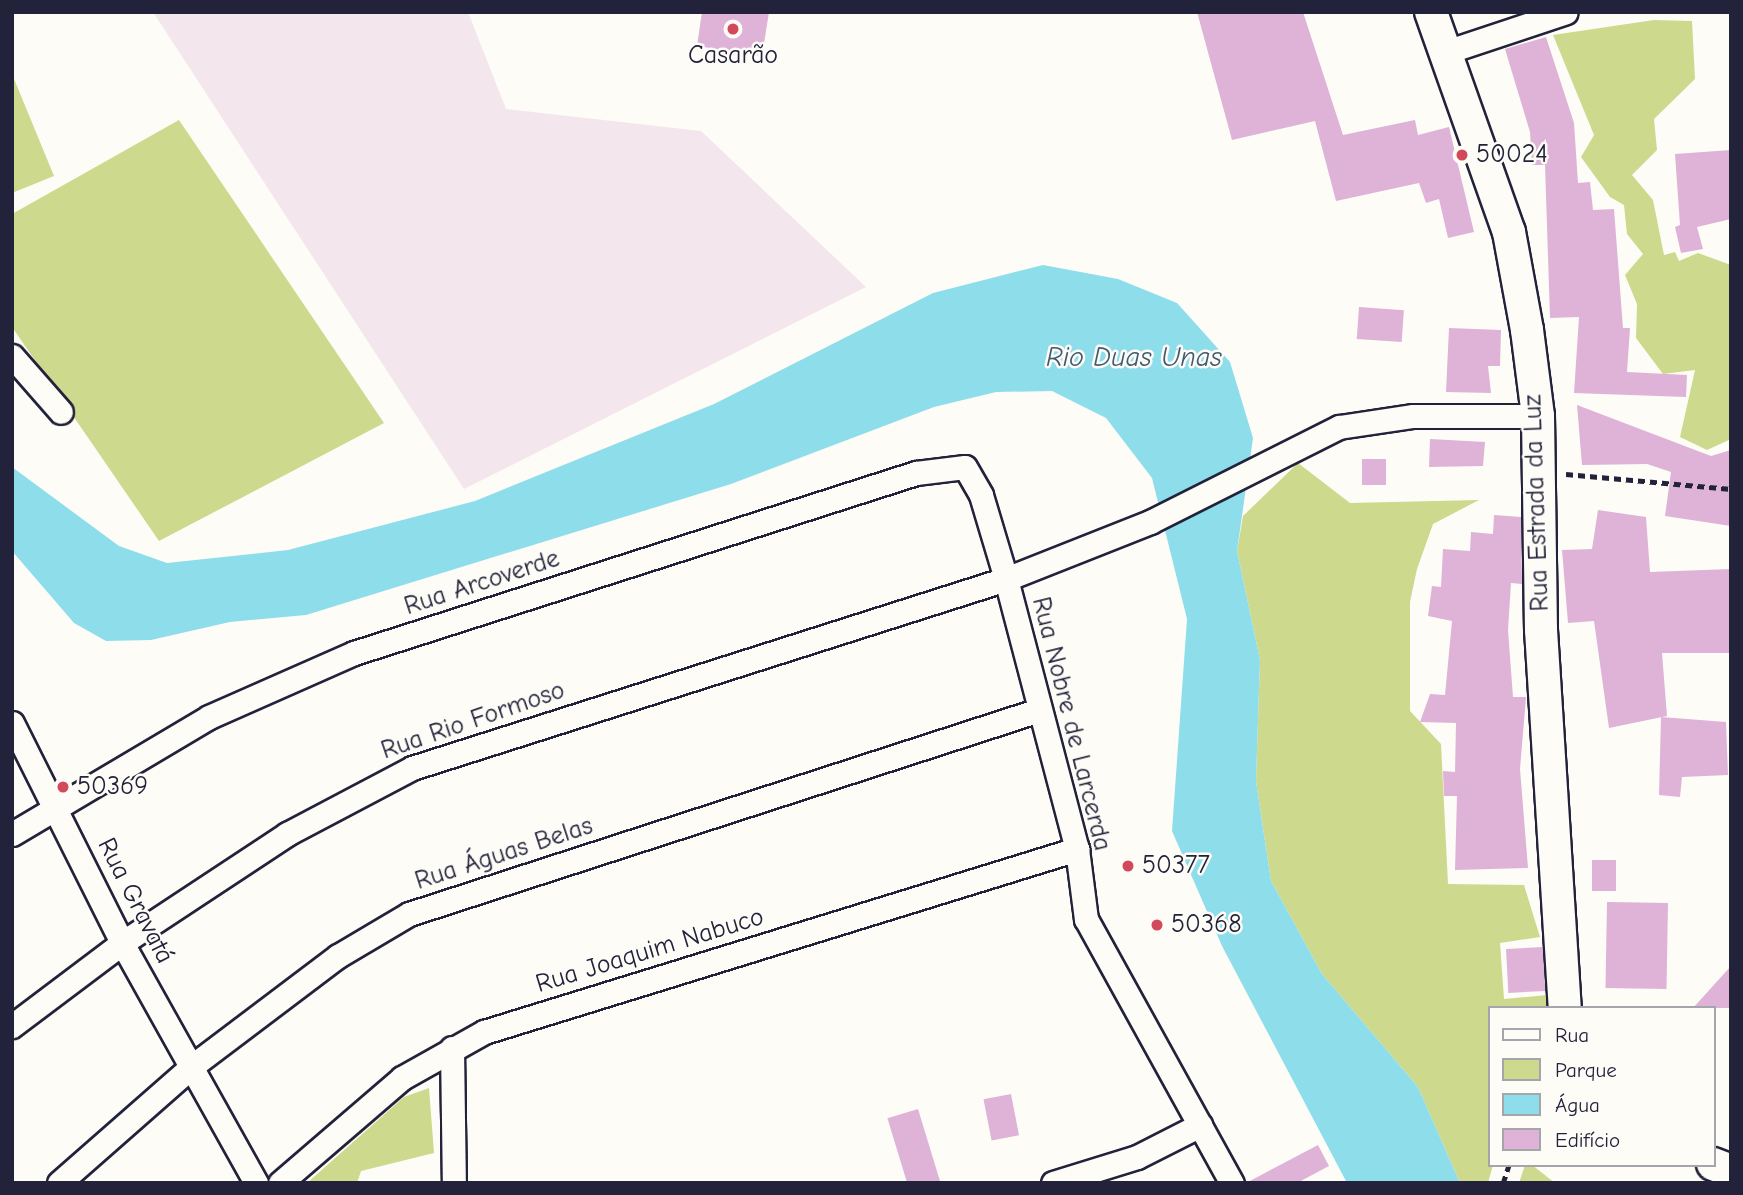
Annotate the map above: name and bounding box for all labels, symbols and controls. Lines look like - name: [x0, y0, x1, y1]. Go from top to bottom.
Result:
- marker: Casarão: [725, 21, 741, 37]
- place label: Casarão: [688, 40, 778, 72]
- place label: 50024: [1476, 139, 1548, 171]
- marker: 50024: [1454, 147, 1470, 163]
- water label: Rio Duas Unas: [1046, 340, 1222, 374]
- street label: Rua Estrada da Luz: [1518, 394, 1556, 612]
- street label: Rua Arcoverde: [400, 543, 564, 623]
- street label: Rua Nobre de Larcerda: [1024, 594, 1118, 854]
- street label: Rua Rio Formoso: [377, 675, 569, 767]
- place label: 50369: [77, 771, 148, 803]
- marker: 50369: [55, 779, 71, 795]
- street label: Rua Águas Belas: [411, 811, 597, 897]
- street label: Rua Gravatá: [90, 833, 180, 969]
- place label: 50377: [1142, 850, 1210, 882]
- marker: 50377: [1120, 858, 1136, 874]
- street label: Rua Joaquim Nabuco: [532, 901, 768, 1001]
- place label: 50368: [1171, 909, 1242, 941]
- marker: 50368: [1149, 917, 1165, 933]
- legend: [1488, 1006, 1715, 1167]
- text: Rua: [1555, 1023, 1589, 1047]
- text: Parque: [1555, 1058, 1617, 1082]
- text: Água: [1555, 1093, 1600, 1117]
- text: Edifício: [1555, 1128, 1620, 1152]

